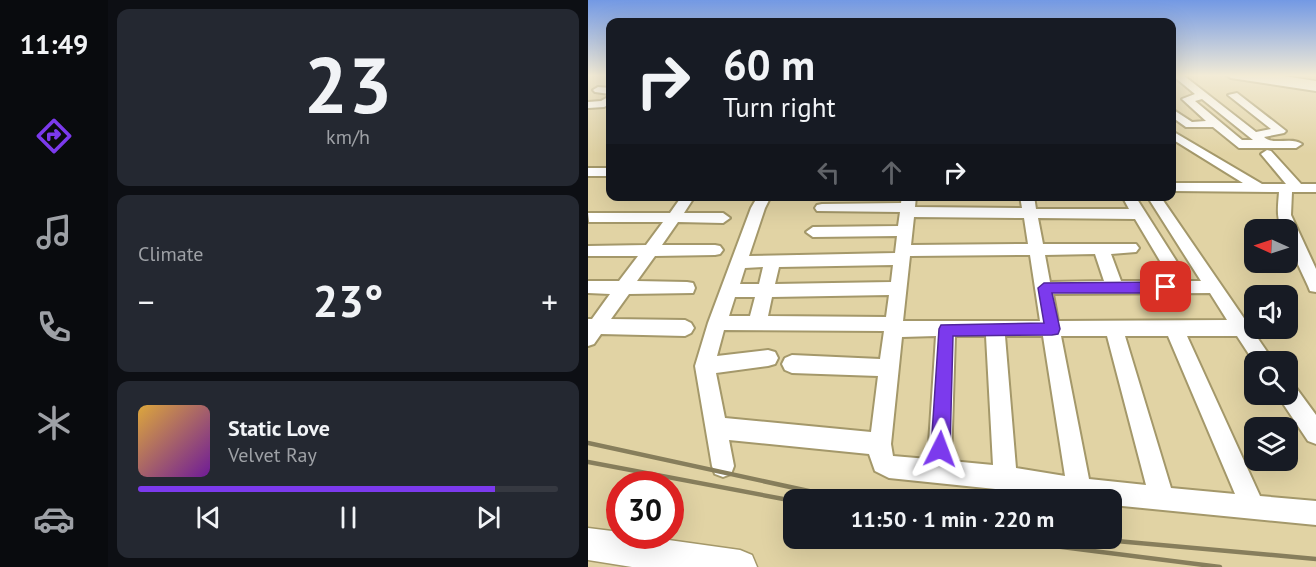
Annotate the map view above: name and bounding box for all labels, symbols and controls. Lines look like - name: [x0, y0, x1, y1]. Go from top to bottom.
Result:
- text: 11:49: [20, 27, 88, 61]
- text: 23: [304, 34, 392, 135]
- text: 60 m: [723, 37, 815, 92]
- icon: right: [624, 42, 702, 120]
- text: Turn right: [723, 90, 836, 124]
- icon: directions: [33, 115, 75, 157]
- text: km/h: [326, 124, 370, 150]
- icon: left: [812, 156, 845, 189]
- icon: ahead: [875, 156, 908, 189]
- icon: right: [938, 156, 971, 189]
- icon: music: [33, 211, 75, 253]
- north arrow: [1244, 219, 1298, 273]
- map controls: [1244, 219, 1298, 471]
- text: Climate: [138, 241, 204, 267]
- pin: [1140, 261, 1191, 312]
- icon: arrive: [1149, 270, 1182, 303]
- text: 23°: [313, 271, 383, 329]
- text: −: [138, 280, 155, 323]
- text: +: [541, 280, 558, 323]
- button: sound: [1244, 285, 1298, 339]
- icon: phone: [33, 306, 75, 348]
- button: search: [1244, 351, 1298, 405]
- icon: climate: [33, 402, 75, 444]
- text: Static Love: [228, 414, 330, 442]
- position arrow: [908, 417, 972, 481]
- button: layers: [1244, 417, 1298, 471]
- text: Velvet Ray: [228, 442, 317, 468]
- speed limit sign: 30: [606, 471, 684, 549]
- icon: car: [33, 498, 75, 540]
- icon: previous: [192, 501, 225, 534]
- icon: pause: [332, 501, 365, 534]
- icon: next: [472, 501, 505, 534]
- text: 11:50 · 1 min · 220 m: [851, 505, 1054, 533]

